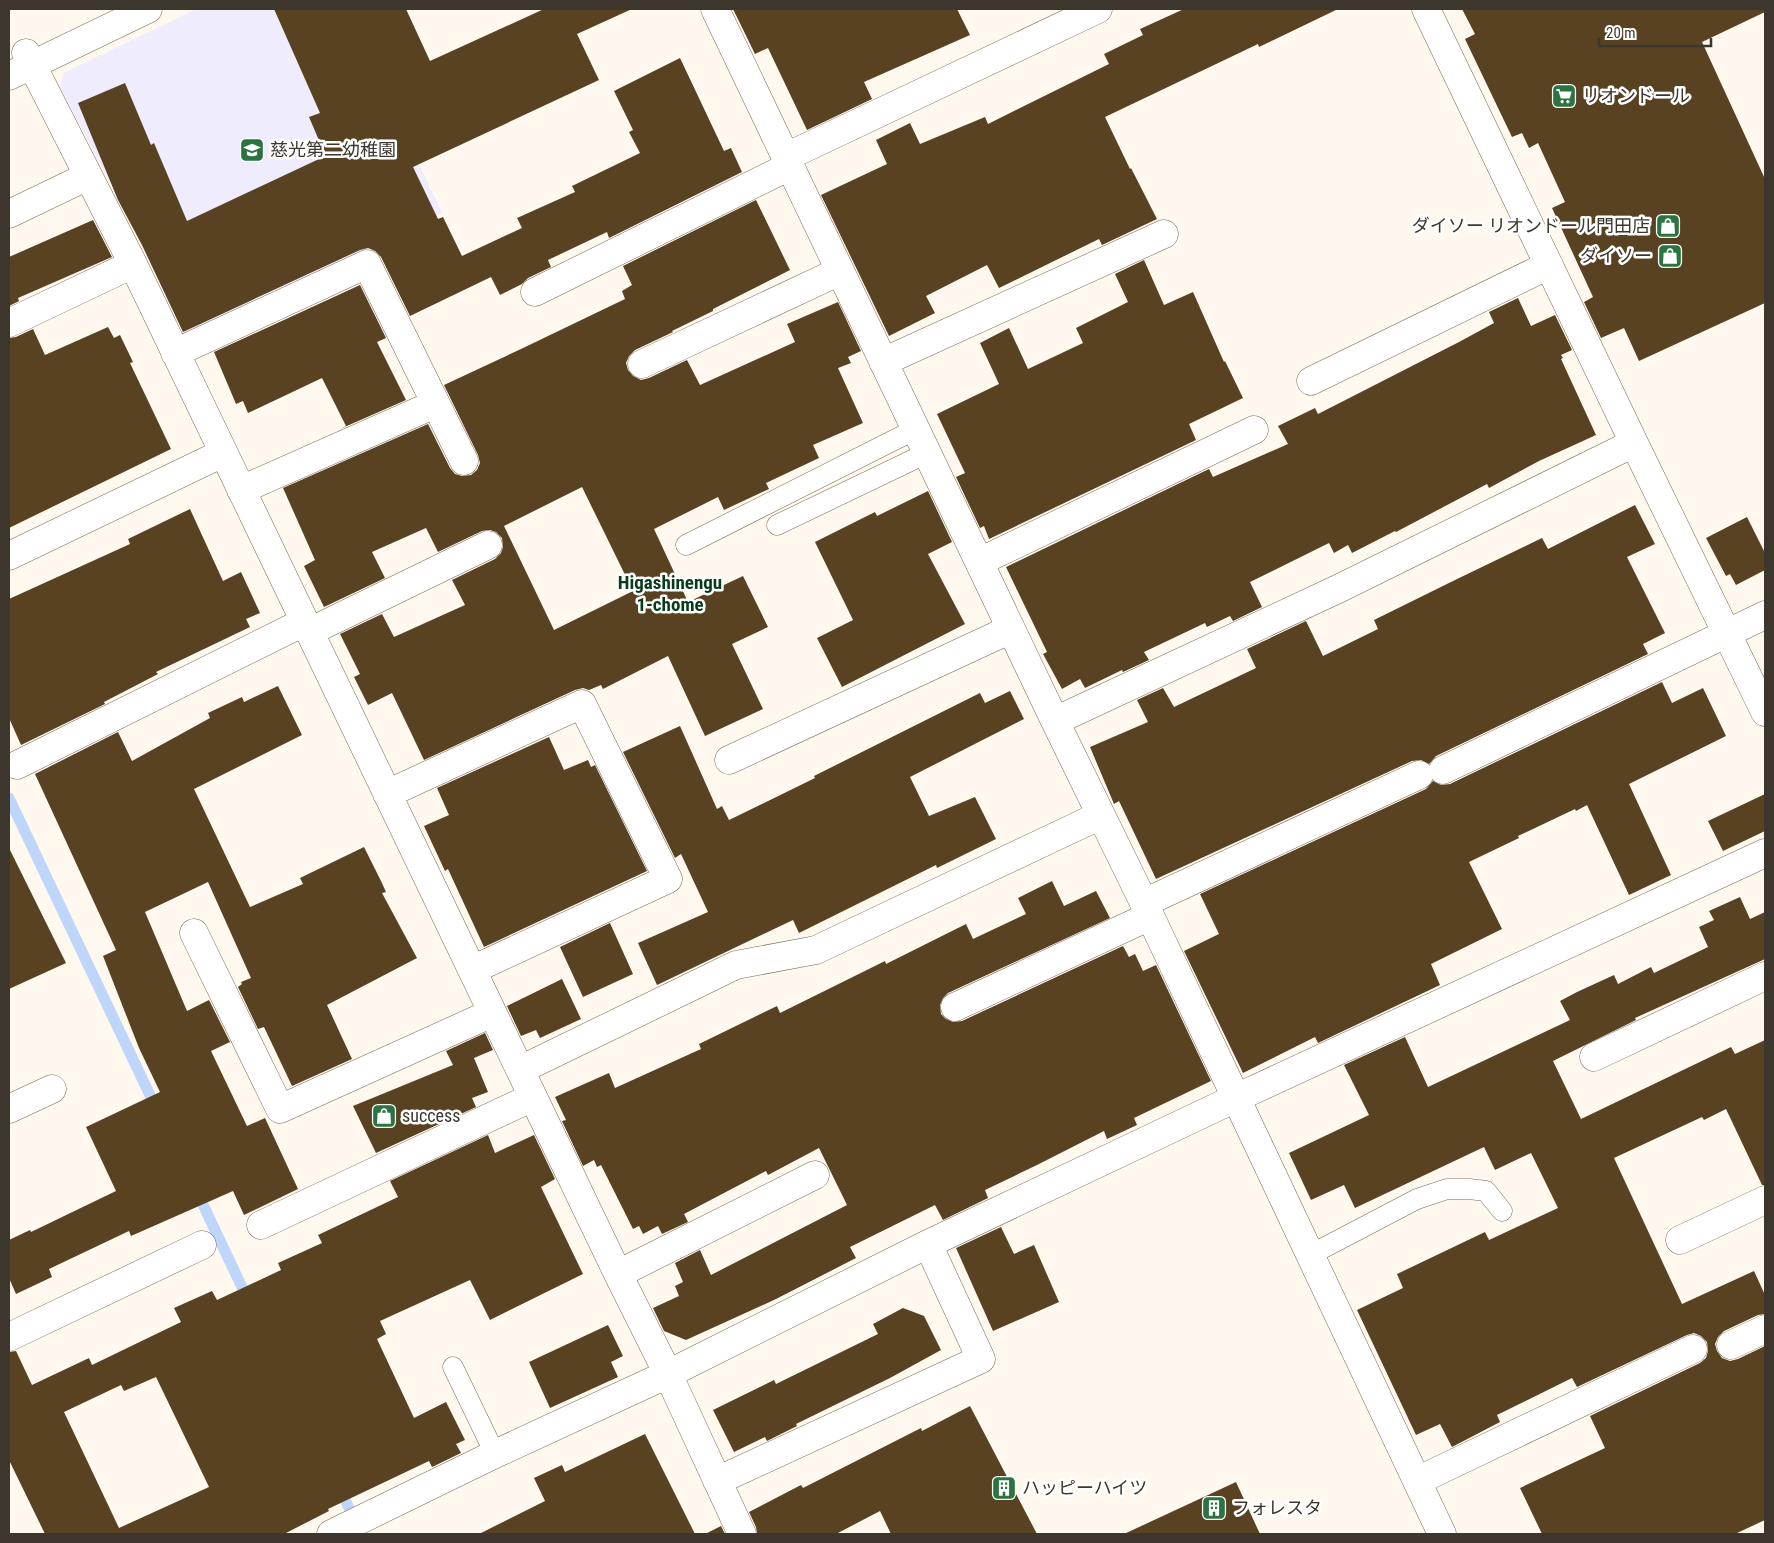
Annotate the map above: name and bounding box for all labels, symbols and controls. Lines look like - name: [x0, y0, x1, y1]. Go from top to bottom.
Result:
- scale bar: [1599, 15, 1712, 47]
- text: 20 m: [1606, 24, 1636, 42]
- supermarket icon: リオンドール: [1551, 83, 1577, 109]
- place label: リオンドール: [1582, 85, 1690, 106]
- school or university icon: 慈光第二幼稚園: [239, 137, 265, 163]
- place label: 慈光第二幼稚園: [270, 139, 396, 160]
- shop icon: ダイソー リオンドール門田店: [1655, 213, 1681, 239]
- place label: ダイソー リオンドール門田店: [1412, 215, 1650, 236]
- shop icon: ダイソー: [1657, 243, 1683, 269]
- place label: ダイソー: [1580, 245, 1652, 266]
- district label: Higashinengu 1-chome: [618, 571, 722, 616]
- shop icon: success: [371, 1103, 397, 1129]
- place label: success: [402, 1105, 460, 1126]
- building icon: ハッピーハイツ: [991, 1475, 1017, 1501]
- place label: ハッピーハイツ: [1022, 1477, 1147, 1498]
- building icon: フォレスタ: [1201, 1495, 1227, 1521]
- place label: フォレスタ: [1232, 1497, 1322, 1518]

